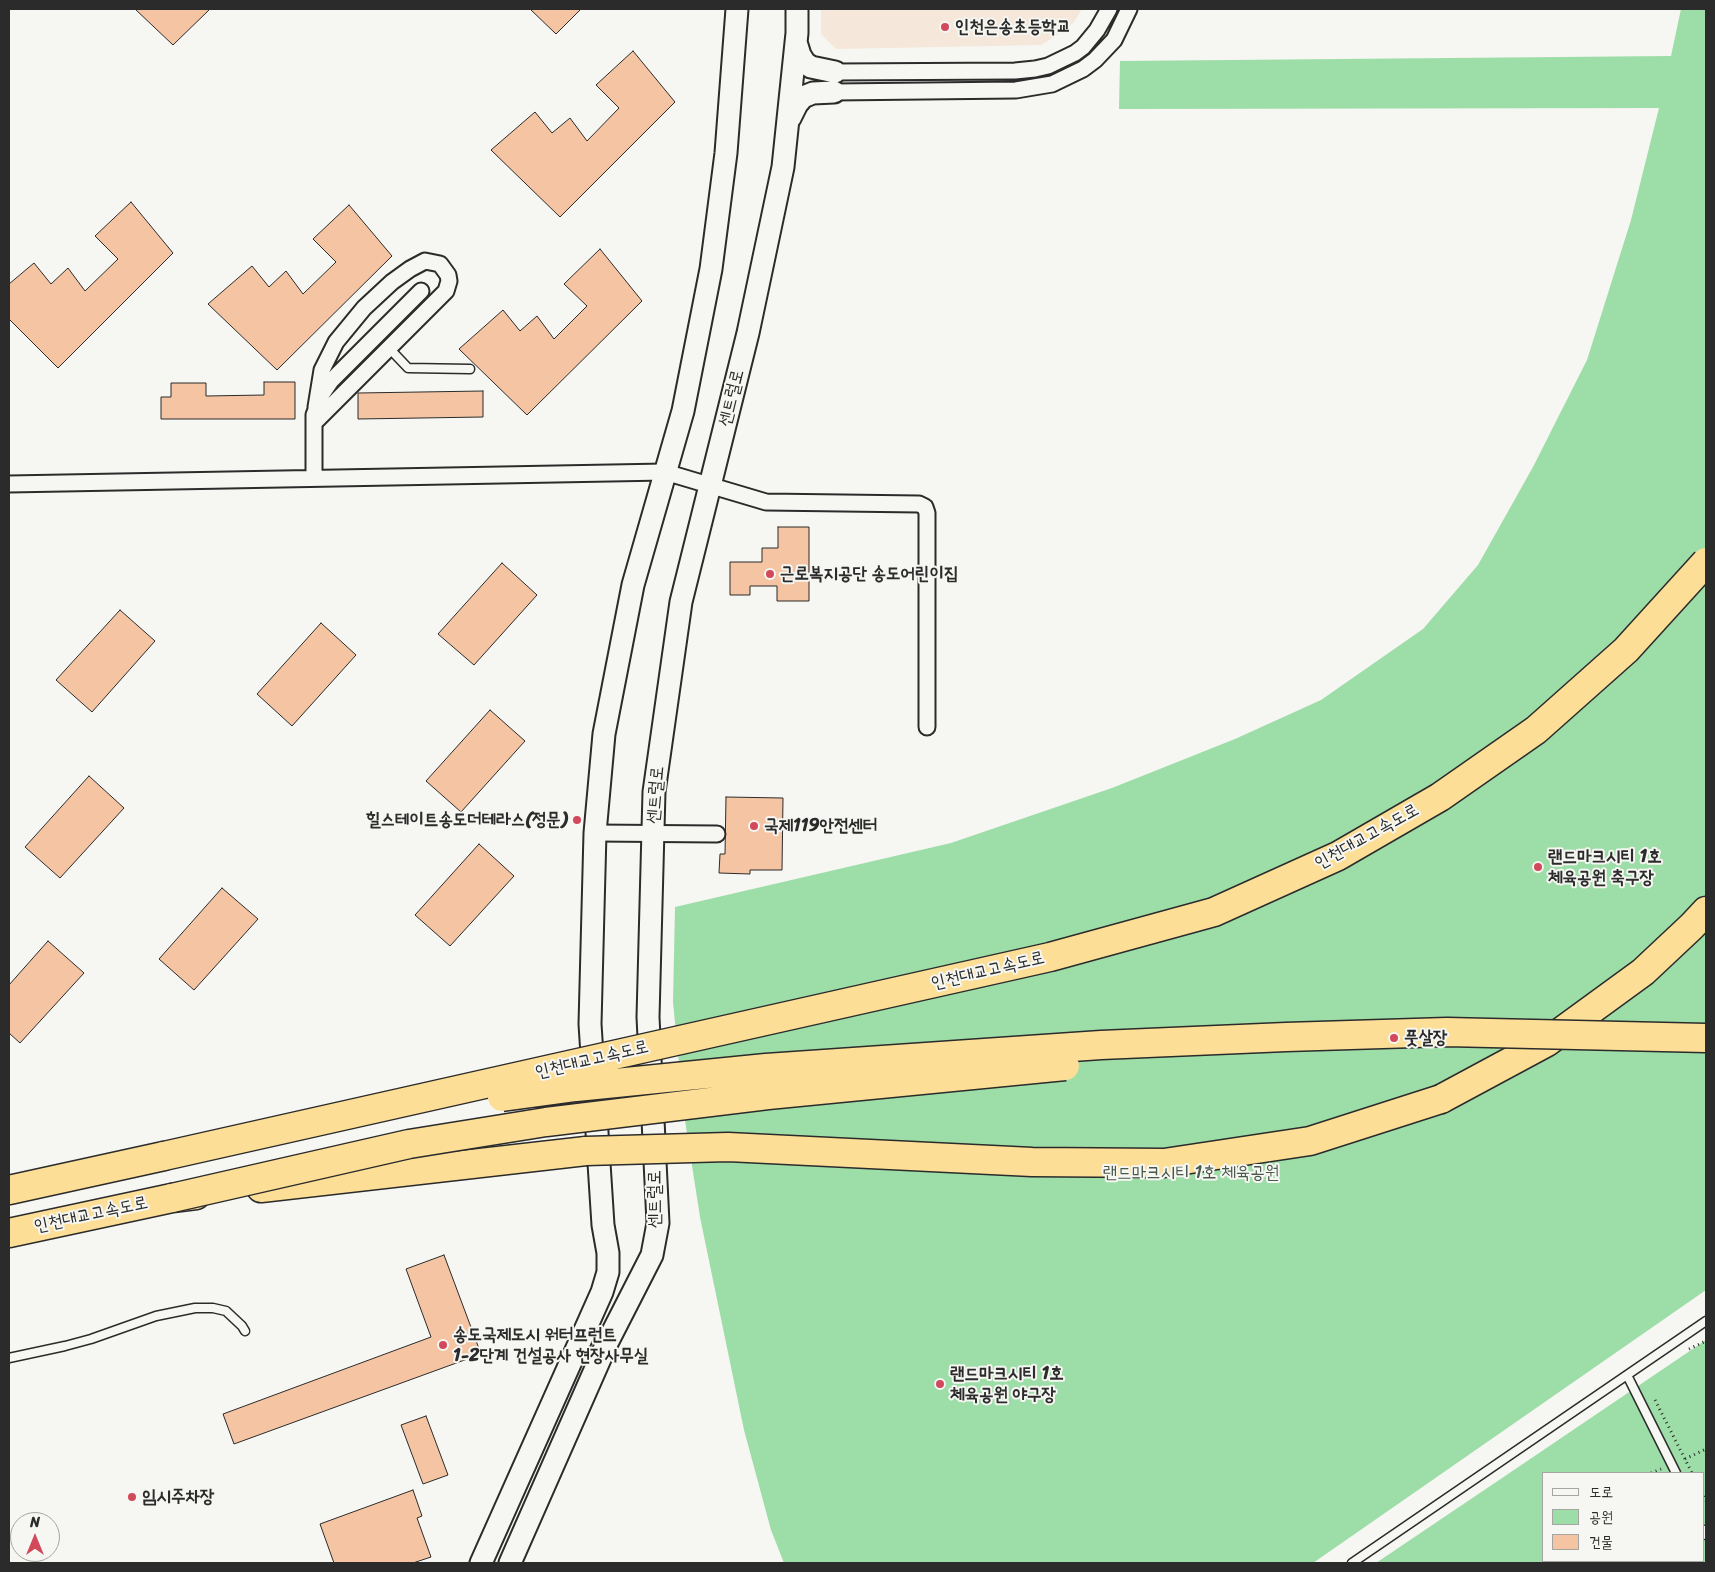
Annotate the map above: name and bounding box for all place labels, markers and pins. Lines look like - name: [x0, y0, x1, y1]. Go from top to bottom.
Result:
- place label: 인천은송초등학교: [955, 16, 1071, 38]
- marker: 인천은송초등학교: [939, 21, 951, 33]
- place label: 근로복지공단 송도어린이집: [780, 563, 958, 585]
- marker: 근로복지공단 송도어린이집: [764, 568, 776, 580]
- place label: 힐스테이트송도더테라스(정문): [366, 809, 567, 831]
- marker: 힐스테이트송도더테라스(정문): [571, 814, 583, 826]
- place label: 국제119안전센터: [764, 815, 877, 837]
- marker: 국제119안전센터: [748, 820, 760, 832]
- place label: 랜드마크시티 1호 체육공원 축구장: [1548, 846, 1662, 889]
- marker: 랜드마크시티 1호 체육공원 축구장: [1532, 861, 1544, 873]
- place label: 풋살장: [1404, 1027, 1447, 1049]
- marker: 풋살장: [1388, 1032, 1400, 1044]
- place label: 송도국제도시 워터프런트 1-2단계 건설공사 현장사무실: [453, 1324, 648, 1366]
- marker: 송도국제도시 워터프런트 1-2단계 건설공사 현장사무실: [437, 1339, 449, 1351]
- place label: 랜드마크시티 1호 체육공원 야구장: [950, 1363, 1064, 1406]
- marker: 랜드마크시티 1호 체육공원 야구장: [934, 1378, 946, 1390]
- place label: 임시주차장: [142, 1486, 214, 1508]
- marker: 임시주차장: [126, 1491, 138, 1503]

